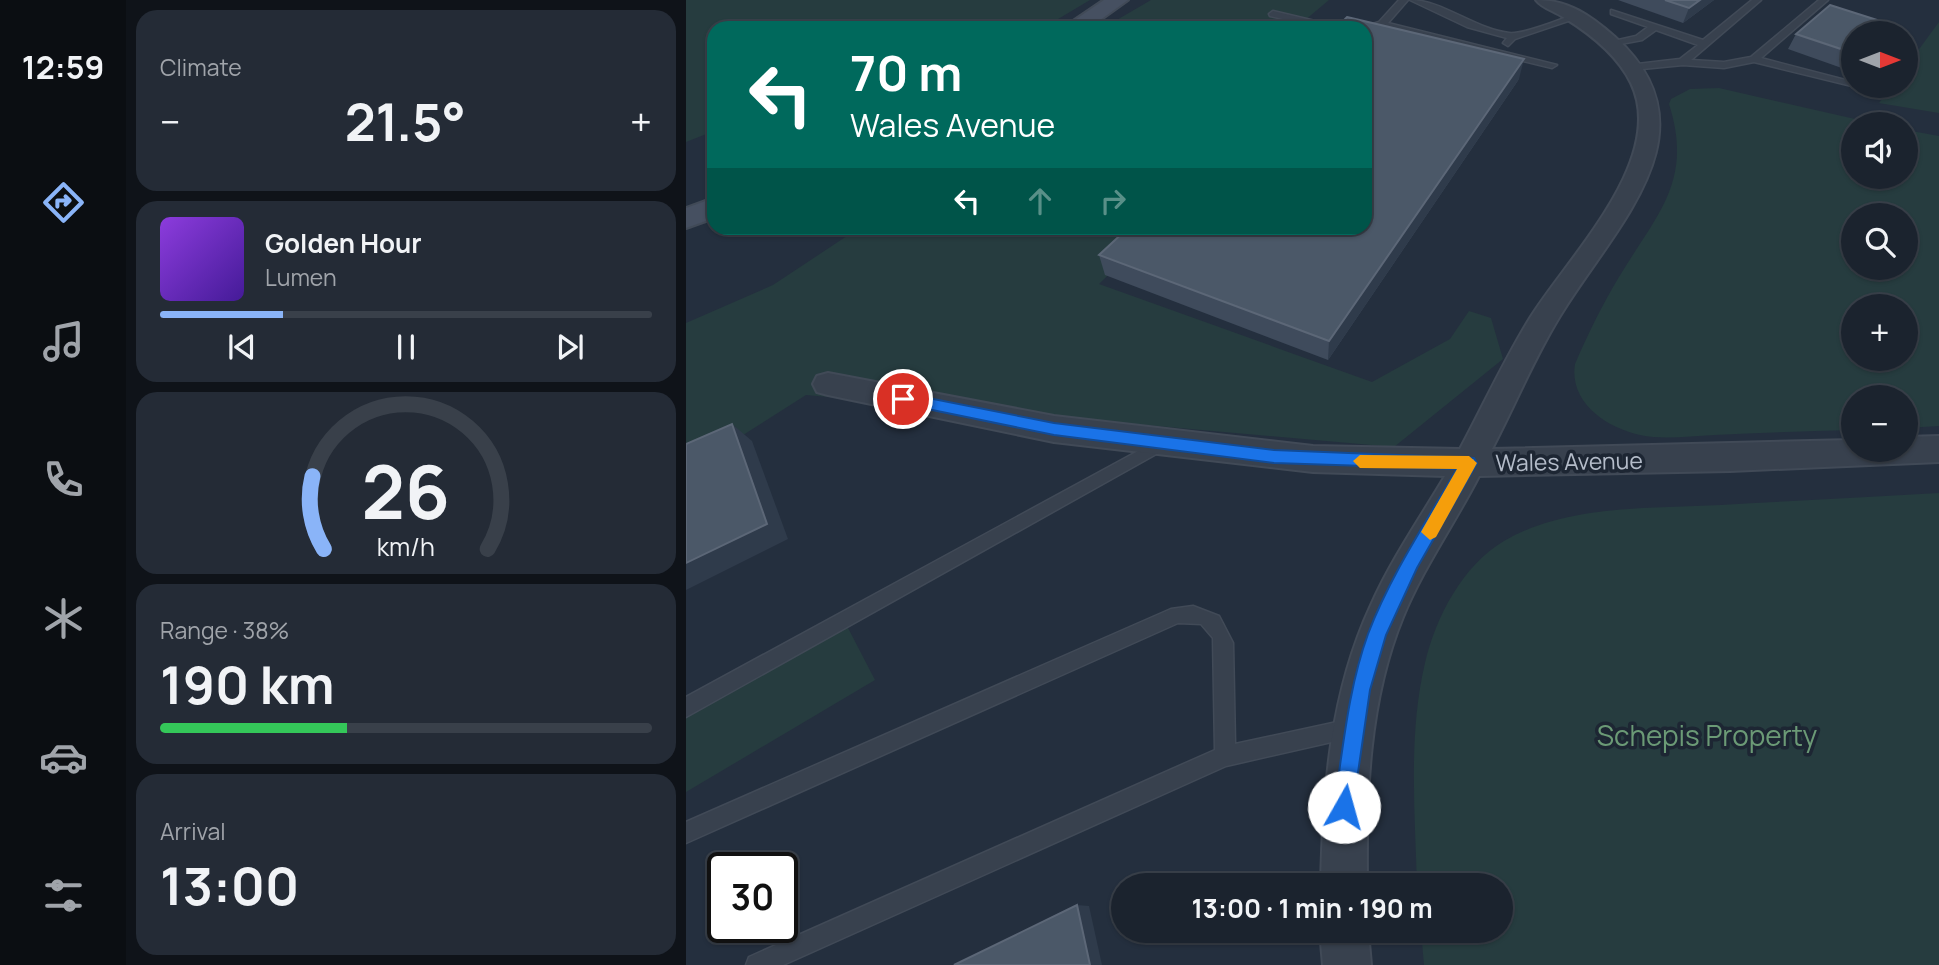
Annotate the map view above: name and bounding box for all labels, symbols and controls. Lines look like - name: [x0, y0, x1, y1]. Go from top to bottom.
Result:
- north arrow: [1841, 21, 1918, 98]
- map controls: [1841, 21, 1918, 462]
- text: 70 m: [850, 39, 962, 106]
- text: 12:59: [22, 45, 104, 89]
- icon: left: [735, 49, 826, 140]
- text: Climate: [160, 51, 242, 83]
- text: 21.5°: [345, 86, 466, 157]
- text: −: [160, 95, 181, 147]
- text: +: [630, 95, 652, 147]
- text: Wales Avenue: [850, 103, 1055, 147]
- button: sound: [1841, 112, 1918, 189]
- icon: directions: [39, 178, 88, 227]
- icon: left: [948, 182, 986, 220]
- icon: ahead: [1021, 182, 1059, 220]
- icon: right: [1094, 182, 1132, 220]
- button: search: [1841, 203, 1918, 280]
- text: Golden Hour: [265, 225, 422, 261]
- text: Lumen: [265, 261, 337, 293]
- button: +: [1841, 294, 1918, 371]
- icon: music: [39, 317, 88, 366]
- icon: previous: [223, 328, 261, 366]
- icon: pause: [387, 328, 425, 366]
- icon: next: [551, 328, 589, 366]
- pin: [873, 369, 933, 429]
- icon: arrive: [884, 380, 922, 418]
- button: −: [1841, 385, 1918, 462]
- text: 26: [362, 441, 450, 541]
- street label: Wales Avenue: [1495, 444, 1643, 478]
- icon: phone: [39, 455, 88, 504]
- text: km/h: [377, 528, 435, 563]
- icon: climate: [39, 594, 88, 643]
- text: Range · 38%: [160, 614, 289, 646]
- text: 190 km: [160, 649, 334, 720]
- park label: Schepis Property: [1597, 716, 1818, 754]
- icon: car: [39, 733, 88, 782]
- position arrow: [1307, 770, 1381, 844]
- text: Arrival: [160, 815, 226, 847]
- text: 13:00: [160, 850, 299, 921]
- speed limit sign: 30: [707, 852, 798, 943]
- icon: filters: [39, 871, 88, 920]
- text: 13:00 · 1 min · 190 m: [1191, 890, 1433, 926]

